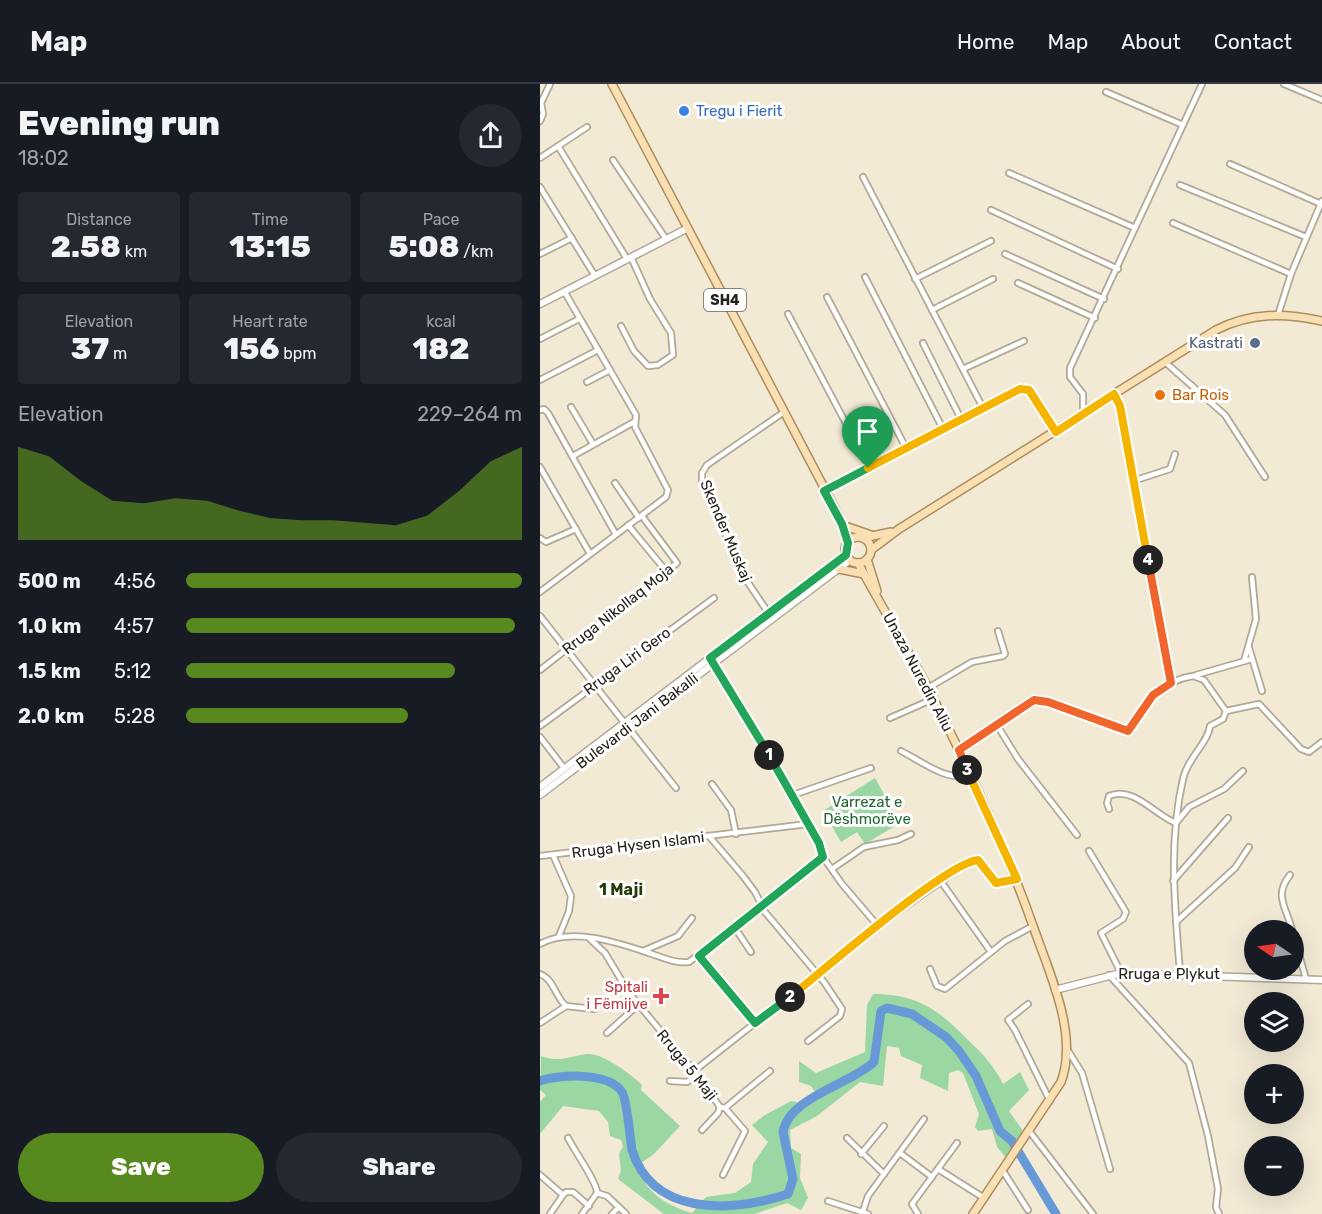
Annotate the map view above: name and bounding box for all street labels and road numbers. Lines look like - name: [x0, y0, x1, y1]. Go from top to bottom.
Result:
- road number: SH4: [704, 289, 746, 311]
- street label: Skender Muskaj: [696, 477, 756, 585]
- street label: Rruga Nikollaq Moja: [559, 560, 677, 658]
- street label: Unaza Nuredin Aliu: [879, 609, 957, 735]
- street label: Rruga Liri Gero: [580, 623, 674, 699]
- street label: Bulevardi Jani Bakalli: [572, 669, 702, 773]
- street label: Rruga Hysen Islami: [571, 828, 705, 862]
- street label: Rruga e Plykut: [1118, 965, 1220, 983]
- street label: Rruga 5 Maji: [653, 1026, 721, 1104]

